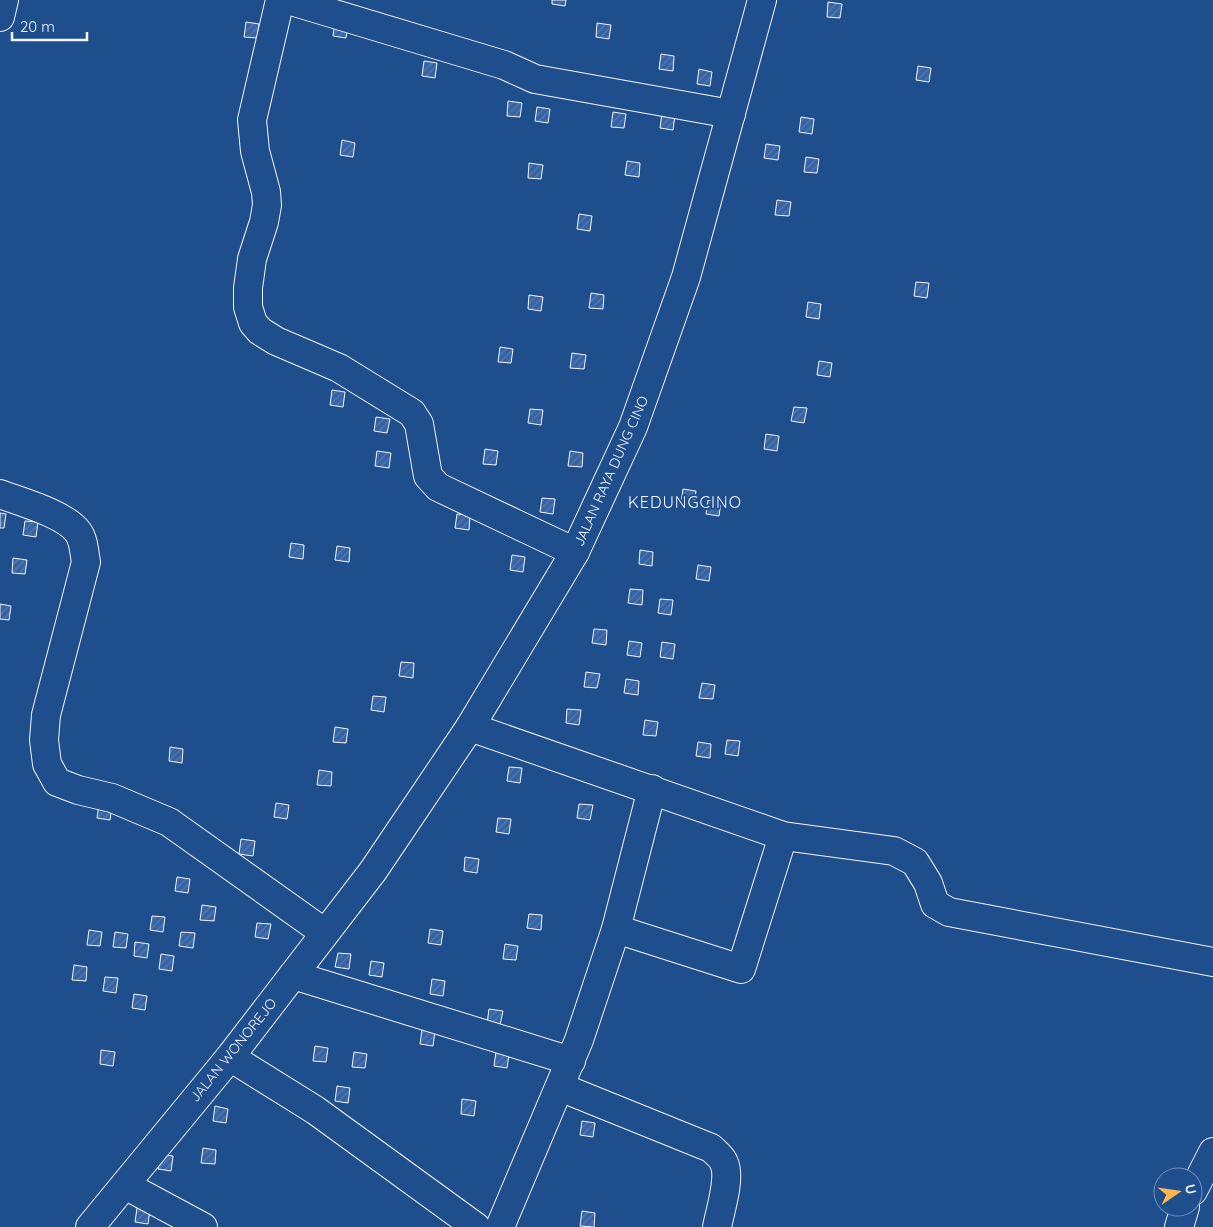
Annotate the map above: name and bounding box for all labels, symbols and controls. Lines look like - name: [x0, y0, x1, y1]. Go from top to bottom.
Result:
- scale bar: [12, 10, 88, 42]
- text: 20 m: [20, 17, 55, 36]
- street label: JALAN RAYA DUNG CINO: [570, 393, 652, 549]
- district label: KEDUNGCINO: [628, 492, 742, 512]
- street label: JALAN WONOREJO: [186, 994, 281, 1106]
- north arrow: [1153, 1167, 1203, 1217]
- text: U: [1181, 1182, 1201, 1196]

